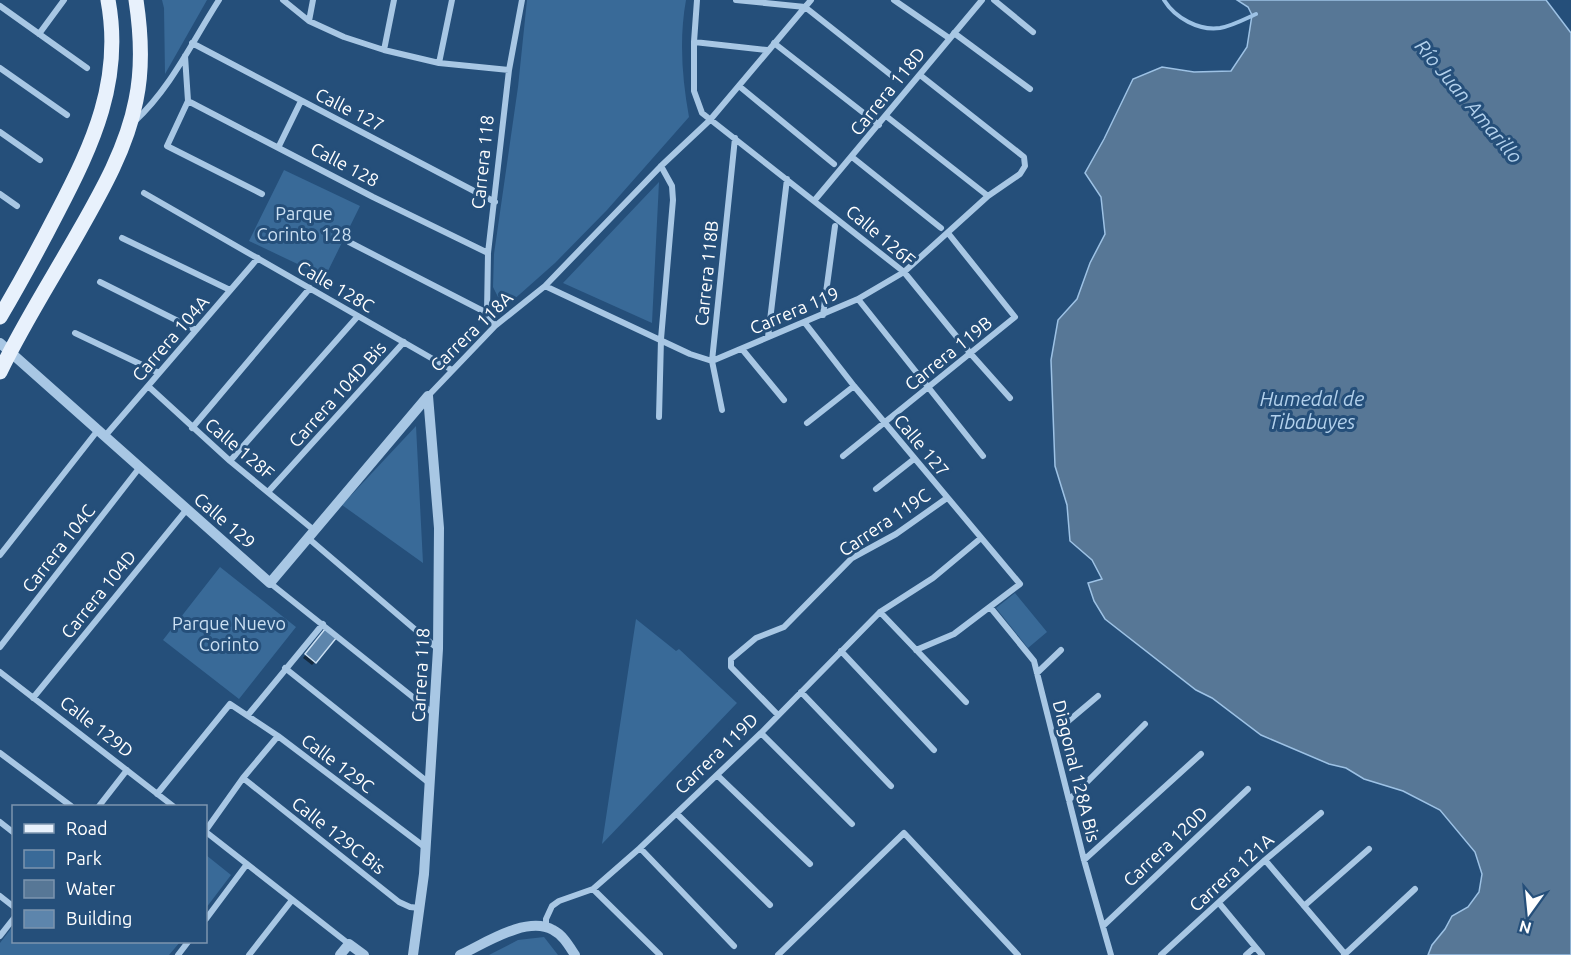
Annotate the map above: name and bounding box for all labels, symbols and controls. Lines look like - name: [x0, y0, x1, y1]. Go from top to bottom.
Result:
- water label: Río Juan Amarillo: [1411, 35, 1528, 168]
- street label: Carrera 118D: [845, 43, 929, 139]
- street label: Calle 127: [312, 83, 388, 135]
- street label: Carrera 118: [467, 114, 497, 210]
- street label: Calle 128: [308, 138, 382, 190]
- street label: Calle 126F: [843, 200, 919, 270]
- park label: Parque Corinto 128: [256, 203, 352, 244]
- street label: Carrera 118B: [691, 219, 721, 327]
- street label: Calle 128C: [294, 256, 378, 316]
- street label: Carrera 119: [747, 282, 841, 338]
- street label: Carrera 118A: [426, 287, 516, 375]
- street label: Carrera 104A: [128, 291, 213, 385]
- street label: Carrera 119B: [901, 312, 995, 394]
- street label: Carrera 104D Bis: [284, 337, 390, 451]
- water label: Humedal de Tibabuyes: [1260, 387, 1364, 433]
- street label: Calle 127: [890, 410, 954, 480]
- street label: Calle 128F: [202, 413, 278, 483]
- street label: Carrera 119C: [835, 484, 933, 560]
- street label: Calle 129: [190, 488, 260, 552]
- street label: Carrera 104C: [18, 500, 98, 596]
- street label: Carrera 104D: [56, 546, 140, 642]
- park label: Parque Nuevo Corinto: [172, 613, 286, 654]
- street label: Carrera 118: [408, 627, 432, 723]
- street label: Calle 129D: [57, 691, 137, 761]
- street label: Diagonal 128A Bis: [1050, 698, 1104, 844]
- street label: Carrera 119D: [670, 709, 762, 797]
- street label: Calle 129C: [298, 729, 378, 797]
- street label: Calle 129C Bis: [288, 792, 390, 878]
- street label: Carrera 120D: [1119, 802, 1211, 890]
- legend: [12, 805, 207, 943]
- text: Road: [66, 818, 108, 838]
- street label: Carrera 121A: [1185, 829, 1277, 915]
- text: Park: [66, 848, 102, 868]
- text: Water: [66, 878, 116, 898]
- north arrow: [1499, 883, 1559, 943]
- text: Building: [66, 908, 132, 928]
- text: N: [1517, 917, 1533, 938]

